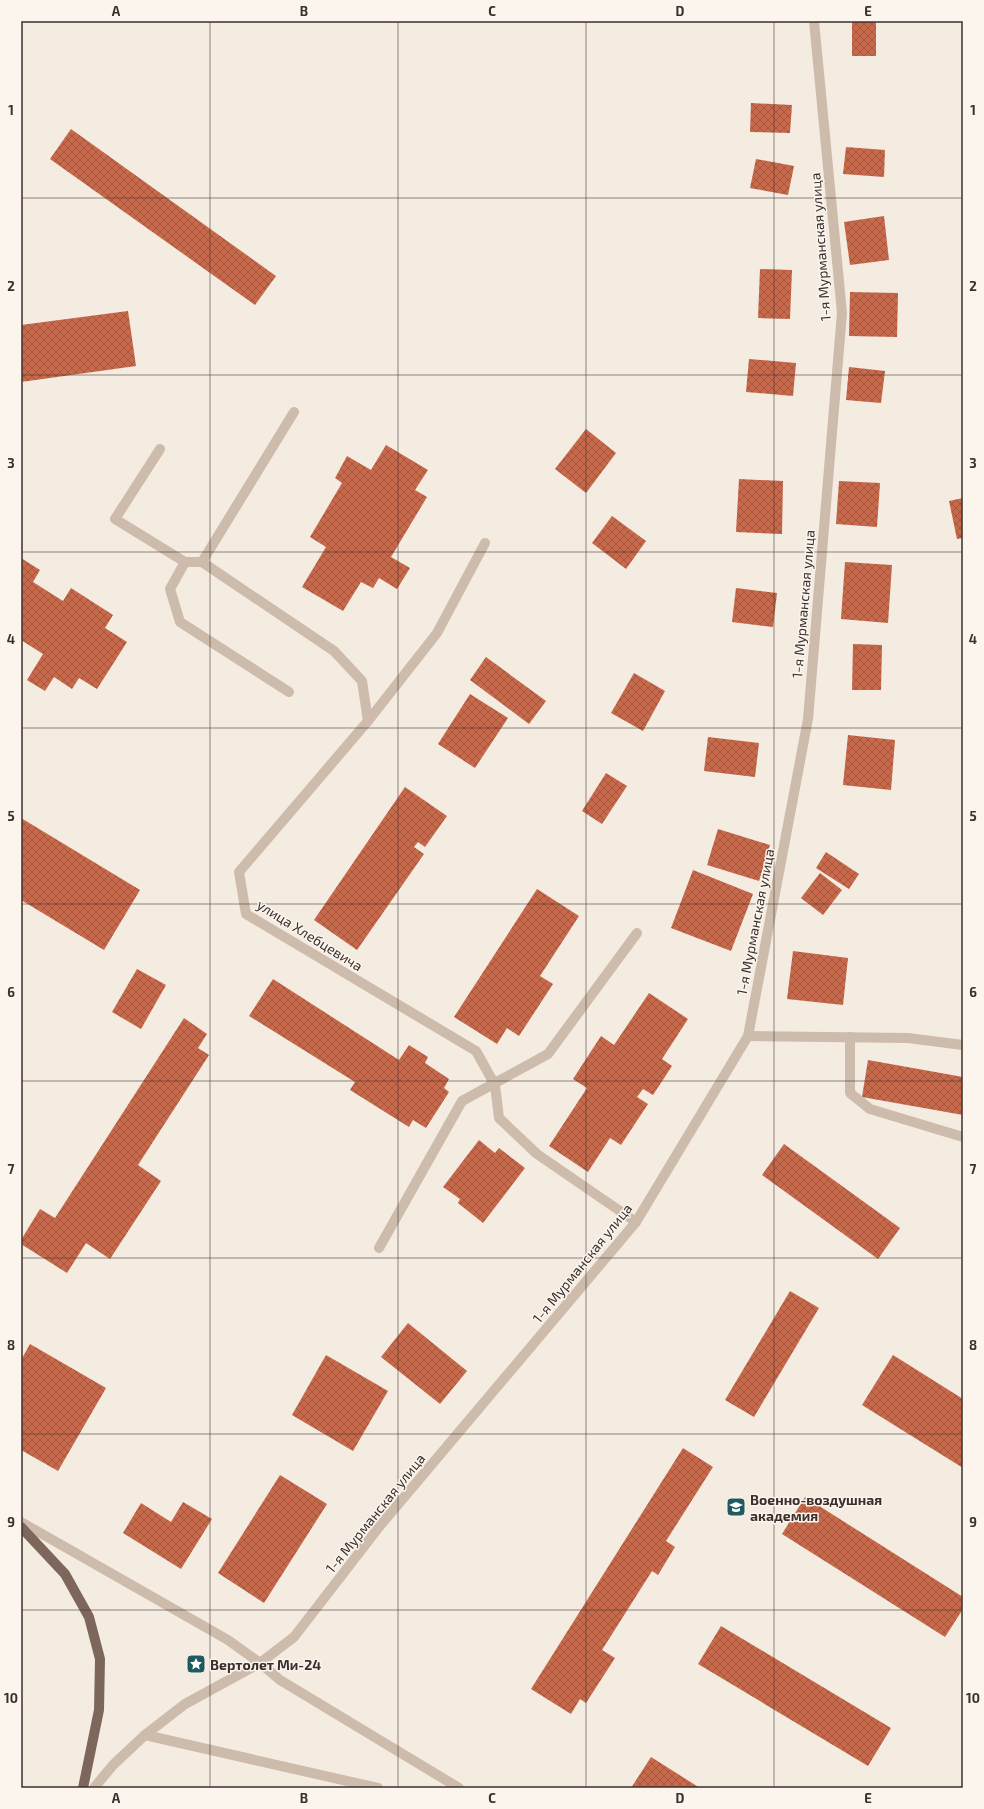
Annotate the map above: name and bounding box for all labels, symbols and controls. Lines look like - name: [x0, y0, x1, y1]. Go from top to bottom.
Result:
- text: A: [112, 3, 121, 19]
- text: B: [300, 3, 308, 19]
- text: C: [488, 3, 496, 19]
- text: D: [676, 3, 685, 19]
- text: E: [864, 3, 872, 19]
- text: 1: [8, 102, 14, 118]
- text: 1: [970, 102, 976, 118]
- street label: 1-я Мурманская улица: [806, 172, 834, 322]
- text: 2: [7, 278, 15, 294]
- text: 2: [969, 278, 977, 294]
- text: 3: [7, 455, 15, 471]
- text: 3: [969, 455, 977, 471]
- street label: 1-я Мурманская улица: [788, 529, 818, 679]
- text: 4: [7, 631, 15, 647]
- text: 4: [969, 631, 977, 647]
- text: 5: [7, 808, 15, 824]
- text: 5: [969, 808, 977, 824]
- street label: 1-я Мурманская улица: [732, 847, 778, 997]
- street label: улица Хлебцевича: [254, 896, 366, 974]
- text: 6: [7, 984, 15, 1000]
- text: 6: [969, 984, 977, 1000]
- text: 7: [8, 1161, 15, 1177]
- text: 7: [970, 1161, 977, 1177]
- street label: 1-я Мурманская улица: [529, 1200, 635, 1326]
- text: 8: [7, 1337, 15, 1353]
- text: 8: [969, 1337, 977, 1353]
- street label: 1-я Мурманская улица: [322, 1450, 428, 1576]
- place label: Военно-воздушная академия: [750, 1491, 882, 1524]
- school or university icon: Военно-воздушная академия: [725, 1496, 747, 1518]
- text: 9: [7, 1514, 15, 1530]
- text: 9: [969, 1514, 977, 1530]
- place icon: Вертолет Ми-24: [185, 1653, 207, 1675]
- place label: Вертолет Ми-24: [210, 1656, 321, 1673]
- text: 10: [4, 1690, 18, 1706]
- text: 10: [966, 1690, 980, 1706]
- text: A: [112, 1790, 121, 1806]
- text: B: [300, 1790, 308, 1806]
- text: C: [488, 1790, 496, 1806]
- text: D: [676, 1790, 685, 1806]
- text: E: [864, 1790, 872, 1806]

